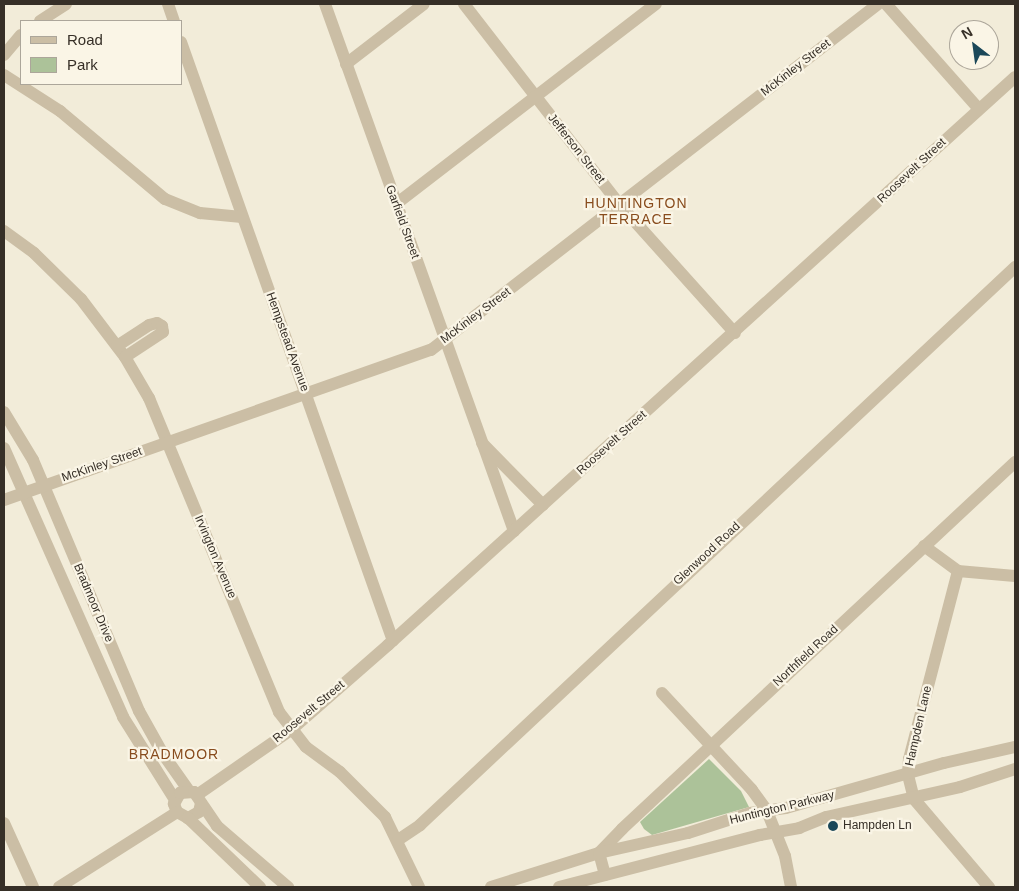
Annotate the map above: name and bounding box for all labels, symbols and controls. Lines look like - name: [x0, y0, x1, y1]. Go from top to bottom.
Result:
- legend: [20, 20, 182, 85]
- north arrow: [949, 20, 999, 70]
- text: N: [959, 23, 975, 42]
- text: Road: [67, 31, 103, 48]
- street label: McKinley Street: [758, 36, 834, 100]
- text: Park: [67, 56, 98, 73]
- street label: Jefferson Street: [544, 111, 608, 187]
- street label: Roosevelt Street: [875, 135, 949, 207]
- street label: Garfield Street: [382, 183, 422, 261]
- district label: HUNTINGTON TERRACE: [583, 195, 689, 228]
- street label: McKinley Street: [438, 285, 514, 347]
- street label: Hempstead Avenue: [262, 290, 312, 394]
- street label: Roosevelt Street: [574, 408, 650, 478]
- street label: McKinley Street: [60, 445, 144, 485]
- street label: Irvington Avenue: [191, 513, 239, 601]
- street label: Glenwood Road: [671, 519, 743, 589]
- street label: Bradmoor Drive: [70, 562, 116, 644]
- street label: Northfield Road: [771, 622, 841, 690]
- street label: Roosevelt Street: [270, 678, 348, 746]
- street label: Hampden Lane: [903, 684, 935, 768]
- district label: BRADMOOR: [128, 746, 220, 762]
- street label: Huntington Parkway: [728, 788, 836, 828]
- place label: Hampden Ln: [843, 819, 912, 833]
- marker: Hampden Ln: [827, 820, 839, 832]

